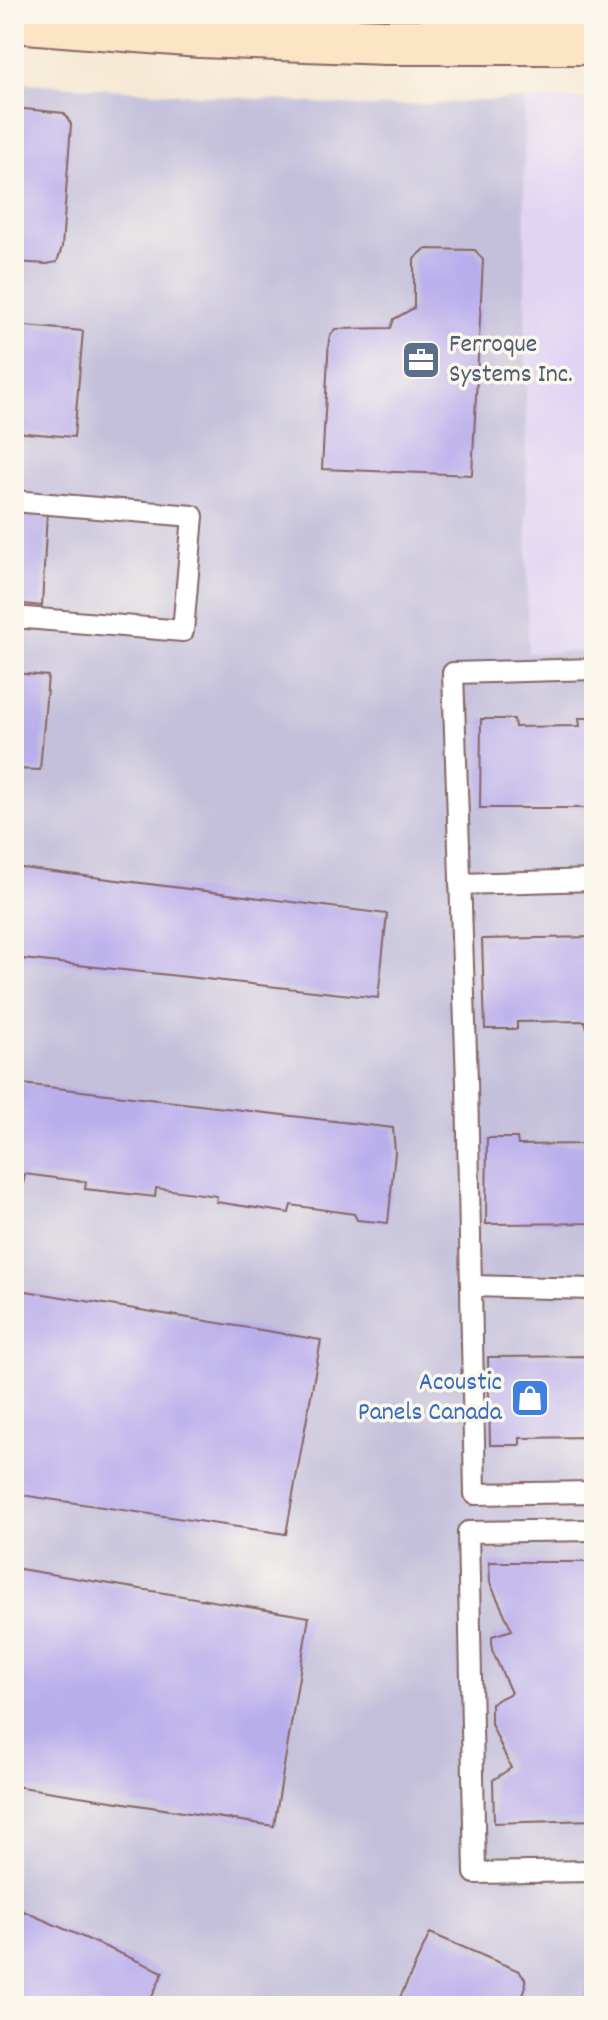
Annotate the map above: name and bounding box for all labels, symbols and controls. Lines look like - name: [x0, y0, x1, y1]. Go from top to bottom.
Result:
- place label: Ferroque Systems Inc.: [449, 327, 573, 394]
- office icon: Ferroque Systems Inc.: [400, 339, 442, 381]
- place label: Acoustic Panels Canada: [358, 1365, 503, 1432]
- shop icon: Acoustic Panels Canada: [509, 1377, 551, 1419]

